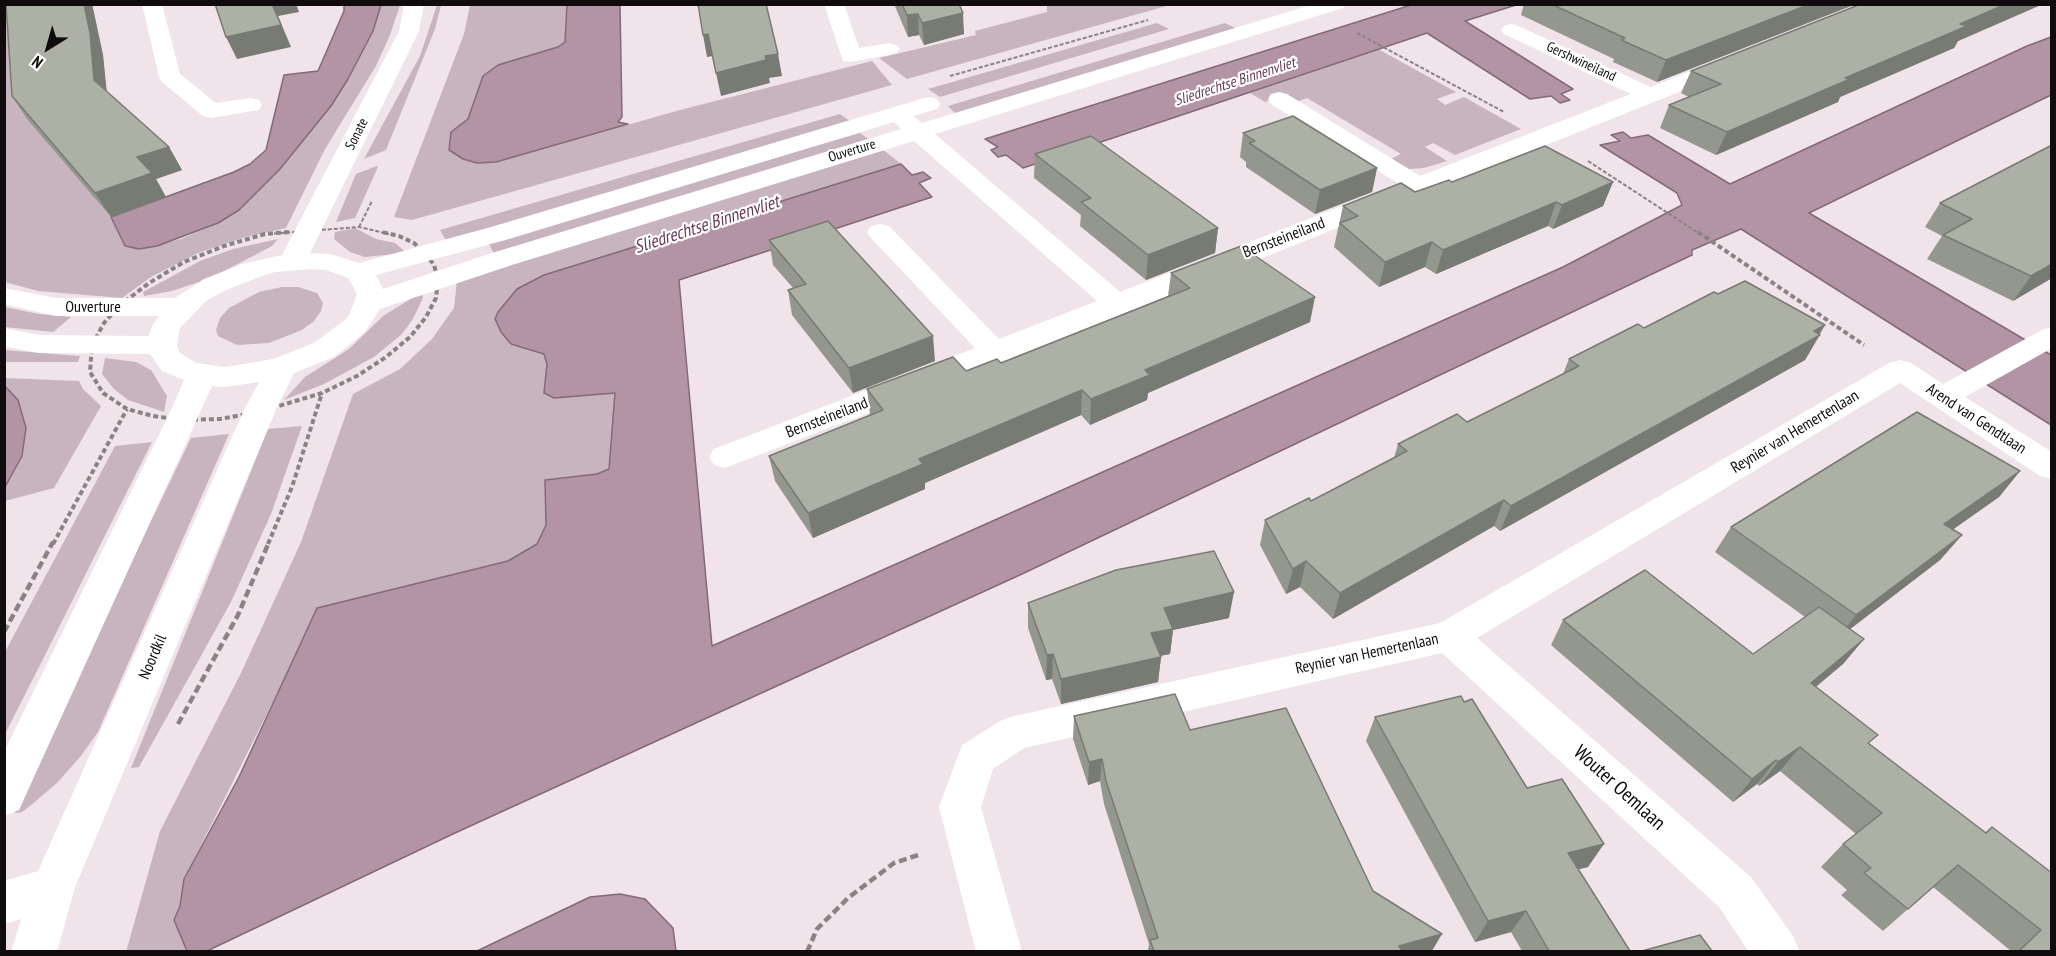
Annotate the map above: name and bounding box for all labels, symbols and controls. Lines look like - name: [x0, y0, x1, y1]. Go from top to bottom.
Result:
- north arrow: [18, 18, 78, 78]
- street label: Gershwineiland: [1544, 39, 1618, 85]
- text: N: [28, 52, 47, 73]
- water label: Sliedrechtse Binnenvliet: [1172, 54, 1298, 110]
- street label: Sonate: [342, 115, 372, 153]
- street label: Ouverture: [826, 136, 878, 166]
- water label: Sliedrechtse Binnenvliet: [632, 191, 782, 259]
- street label: Bernsteineiland: [1240, 214, 1328, 262]
- street label: Ouverture: [65, 297, 121, 317]
- street label: Arend van Gendtlaan: [1922, 380, 2030, 458]
- street label: Reynier van Hemertenlaan: [1728, 386, 1862, 478]
- street label: Bernsteineiland: [783, 394, 871, 442]
- street label: Reynier van Hemertenlaan: [1294, 629, 1440, 679]
- street label: Noordkil: [135, 632, 171, 682]
- street label: Wouter Oemlaan: [1568, 741, 1670, 835]

